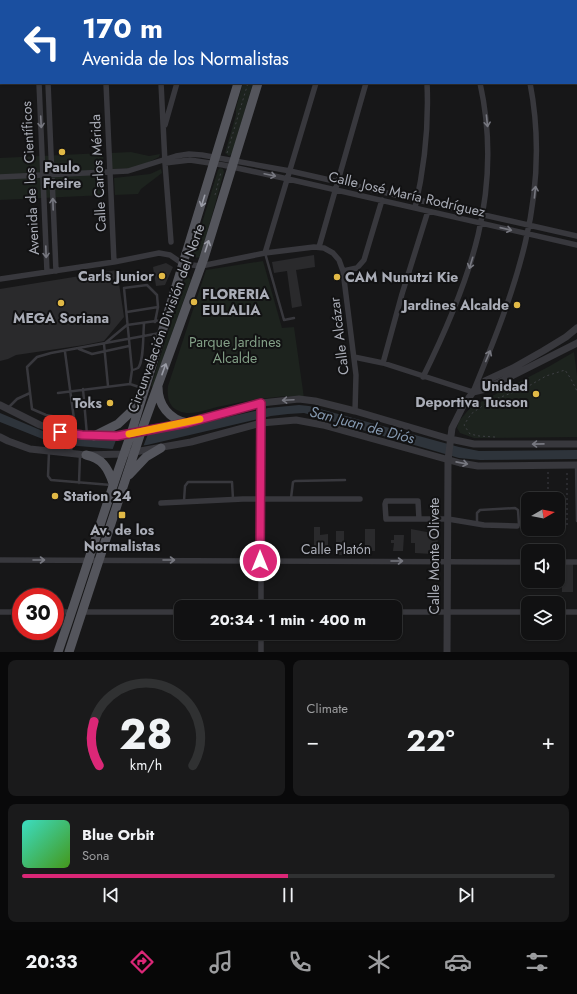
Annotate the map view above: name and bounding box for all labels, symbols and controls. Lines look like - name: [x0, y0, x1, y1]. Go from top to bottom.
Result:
- text: 170 m: [82, 8, 163, 49]
- icon: left: [16, 16, 68, 68]
- text: Avenida de los Normalistas: [82, 46, 289, 72]
- street label: Avenida de los Científicos: [16, 100, 44, 255]
- street label: Calle Carlos Mérida: [85, 114, 111, 232]
- one-way arrow: [483, 114, 490, 127]
- one-way arrow: [37, 115, 44, 128]
- marker: Paulo Freire: [57, 147, 67, 157]
- place label: Paulo Freire: [43, 157, 81, 193]
- street label: Calle José María Rodríguez: [327, 166, 488, 222]
- one-way arrow: [264, 171, 277, 179]
- one-way arrow: [531, 186, 538, 199]
- one-way arrow: [199, 194, 206, 207]
- one-way arrow: [50, 198, 57, 211]
- street label: Circunvalación División del Norte: [122, 221, 210, 415]
- one-way arrow: [500, 225, 513, 233]
- one-way arrow: [204, 240, 211, 253]
- one-way arrow: [43, 245, 50, 258]
- one-way arrow: [467, 257, 474, 270]
- place label: Carls Junior: [78, 266, 154, 286]
- place label: CAM Nunutzi Kie: [345, 267, 458, 287]
- marker: Carls Junior: [157, 271, 167, 281]
- marker: CAM Nunutzi Kie: [332, 272, 342, 282]
- place label: FLORERIA EULALIA: [202, 284, 270, 320]
- place label: Jardines Alcalde: [400, 295, 509, 315]
- street label: Calle Alcázar: [324, 296, 354, 376]
- marker: FLORERIA EULALIA: [189, 297, 199, 307]
- marker: MEGA Soriana: [56, 298, 66, 308]
- marker: Jardines Alcalde: [512, 300, 522, 310]
- place label: MEGA Soriana: [13, 308, 109, 328]
- park label: Parque Jardines Alcalde: [189, 332, 281, 368]
- one-way arrow: [484, 351, 492, 363]
- one-way arrow: [160, 363, 168, 375]
- place label: Unidad Deportiva Tucson: [415, 376, 528, 412]
- marker: Unidad Deportiva Tucson: [531, 389, 541, 399]
- place label: Toks: [73, 393, 103, 413]
- one-way arrow: [282, 396, 295, 404]
- marker: Toks: [105, 398, 115, 408]
- water label: San Juan de Diós: [307, 400, 417, 450]
- pin: [43, 415, 77, 449]
- icon: arrive: [49, 421, 71, 443]
- one-way arrow: [532, 440, 545, 448]
- one-way arrow: [455, 459, 468, 467]
- place label: Station 24: [63, 486, 132, 506]
- marker: Station 24: [50, 491, 60, 501]
- north arrow: [521, 492, 565, 536]
- map controls: [521, 492, 565, 640]
- street label: Calle Monte Olivete: [424, 498, 444, 614]
- marker: Av. de los Normalistas: [117, 510, 127, 520]
- place label: Av. de los Normalistas: [84, 520, 161, 556]
- street label: Calle Platón: [301, 539, 371, 559]
- position arrow: [239, 540, 281, 582]
- button: sound: [521, 544, 565, 588]
- one-way arrow: [32, 556, 45, 564]
- one-way arrow: [162, 556, 175, 564]
- one-way arrow: [390, 557, 403, 565]
- speed limit sign: 30: [12, 588, 64, 640]
- button: layers: [521, 596, 565, 640]
- text: 20:34 · 1 min · 400 m: [210, 609, 366, 631]
- text: Climate: [307, 699, 348, 718]
- text: 28: [120, 704, 173, 765]
- text: 22°: [406, 719, 455, 762]
- text: −: [307, 725, 319, 757]
- text: +: [541, 725, 555, 757]
- text: km/h: [130, 755, 162, 775]
- text: Blue Orbit: [82, 824, 154, 846]
- text: Sona: [82, 846, 109, 865]
- icon: previous: [100, 884, 122, 906]
- icon: pause: [277, 884, 299, 906]
- icon: next: [455, 884, 477, 906]
- icon: directions: [128, 948, 156, 976]
- icon: music: [207, 948, 235, 976]
- icon: phone: [286, 948, 314, 976]
- icon: climate: [365, 948, 393, 976]
- icon: car: [444, 948, 472, 976]
- icon: filters: [523, 948, 551, 976]
- text: 20:33: [26, 949, 77, 975]

